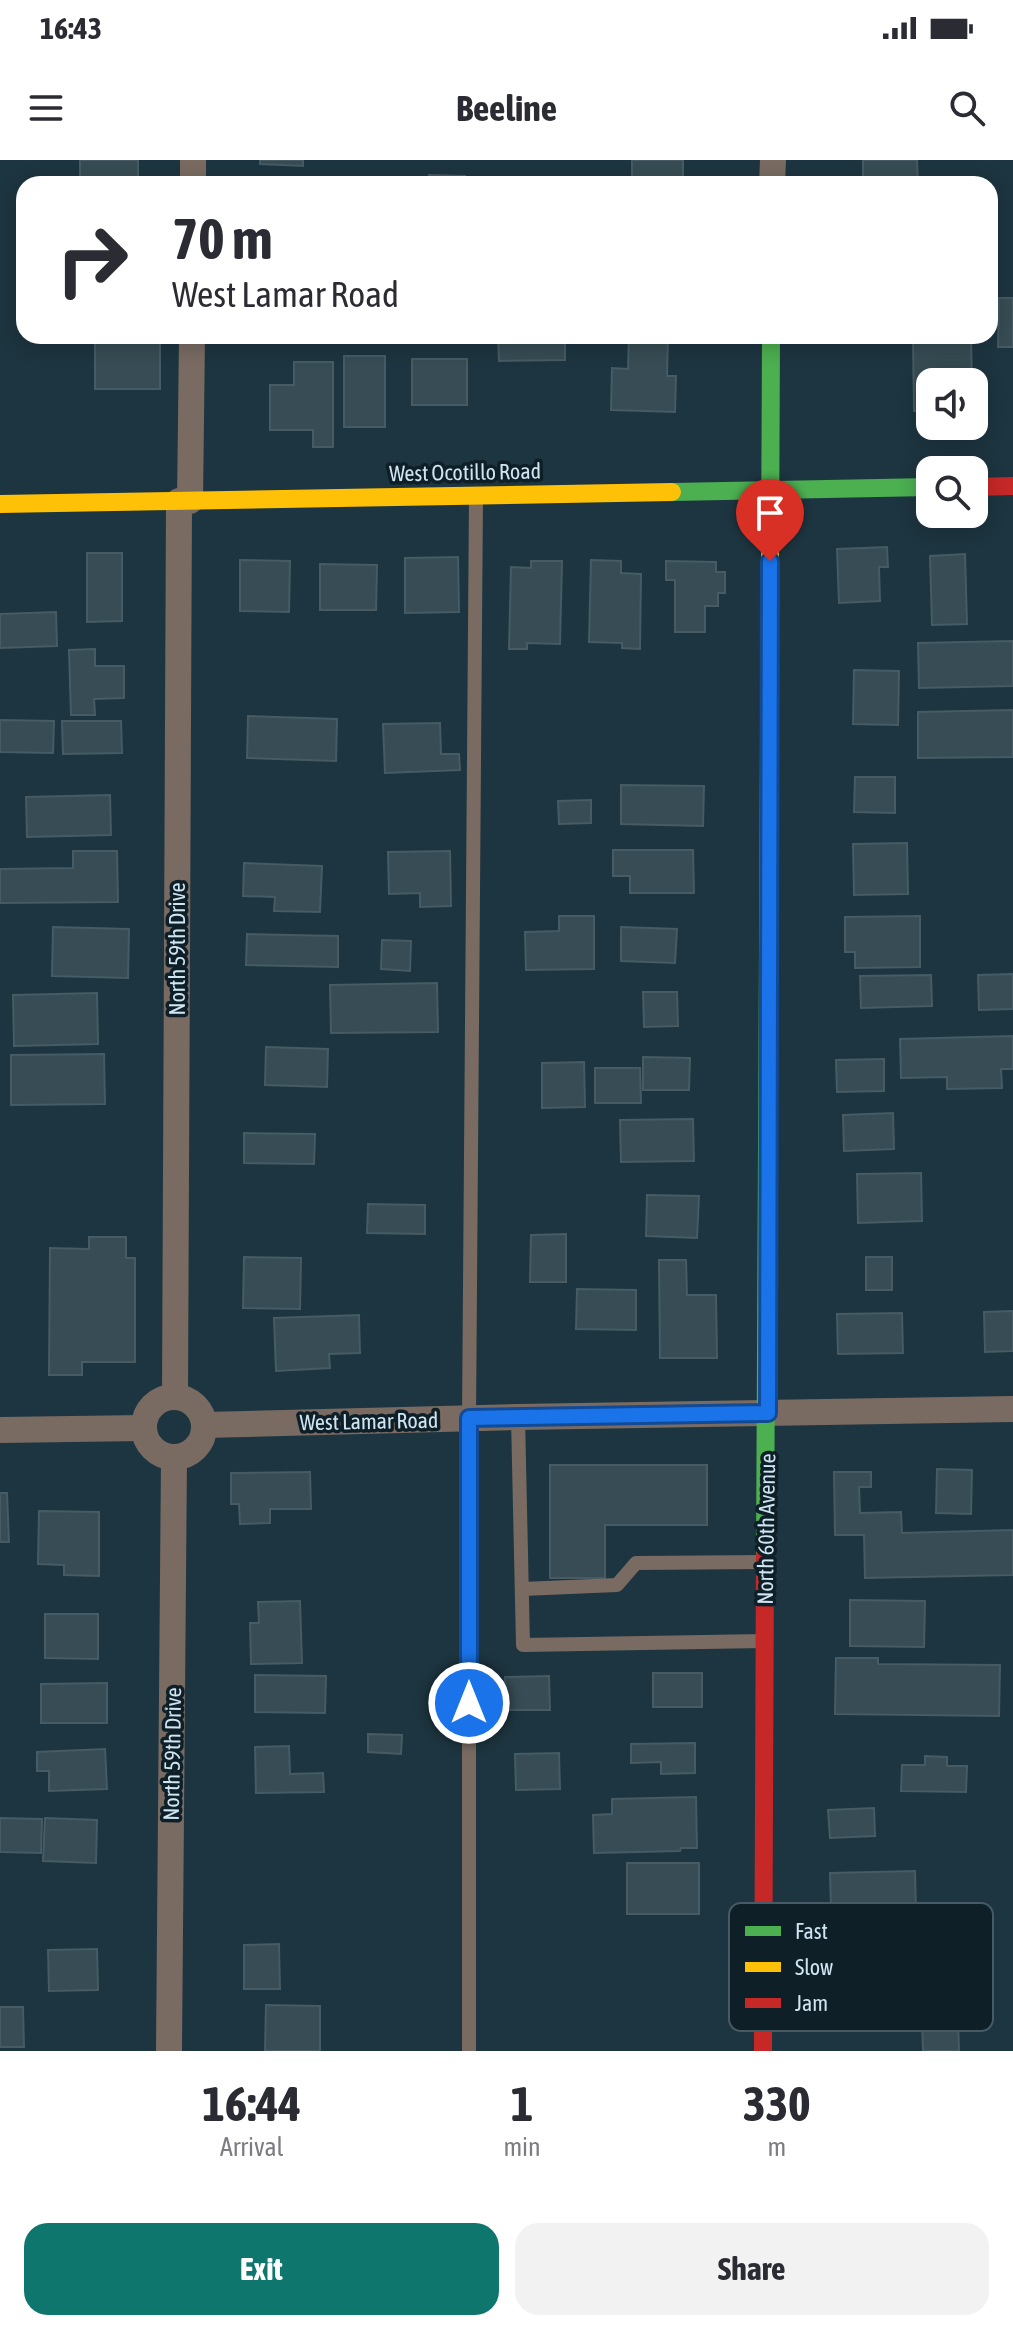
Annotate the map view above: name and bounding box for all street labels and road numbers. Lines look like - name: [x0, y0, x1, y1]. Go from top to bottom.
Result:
- street label: West Ocotillo Road: [389, 458, 541, 486]
- street label: North 59th Drive: [164, 882, 190, 1016]
- street label: West Lamar Road: [299, 1407, 439, 1435]
- street label: North 60th Avenue: [752, 1453, 780, 1605]
- street label: North 59th Drive: [158, 1687, 186, 1821]

